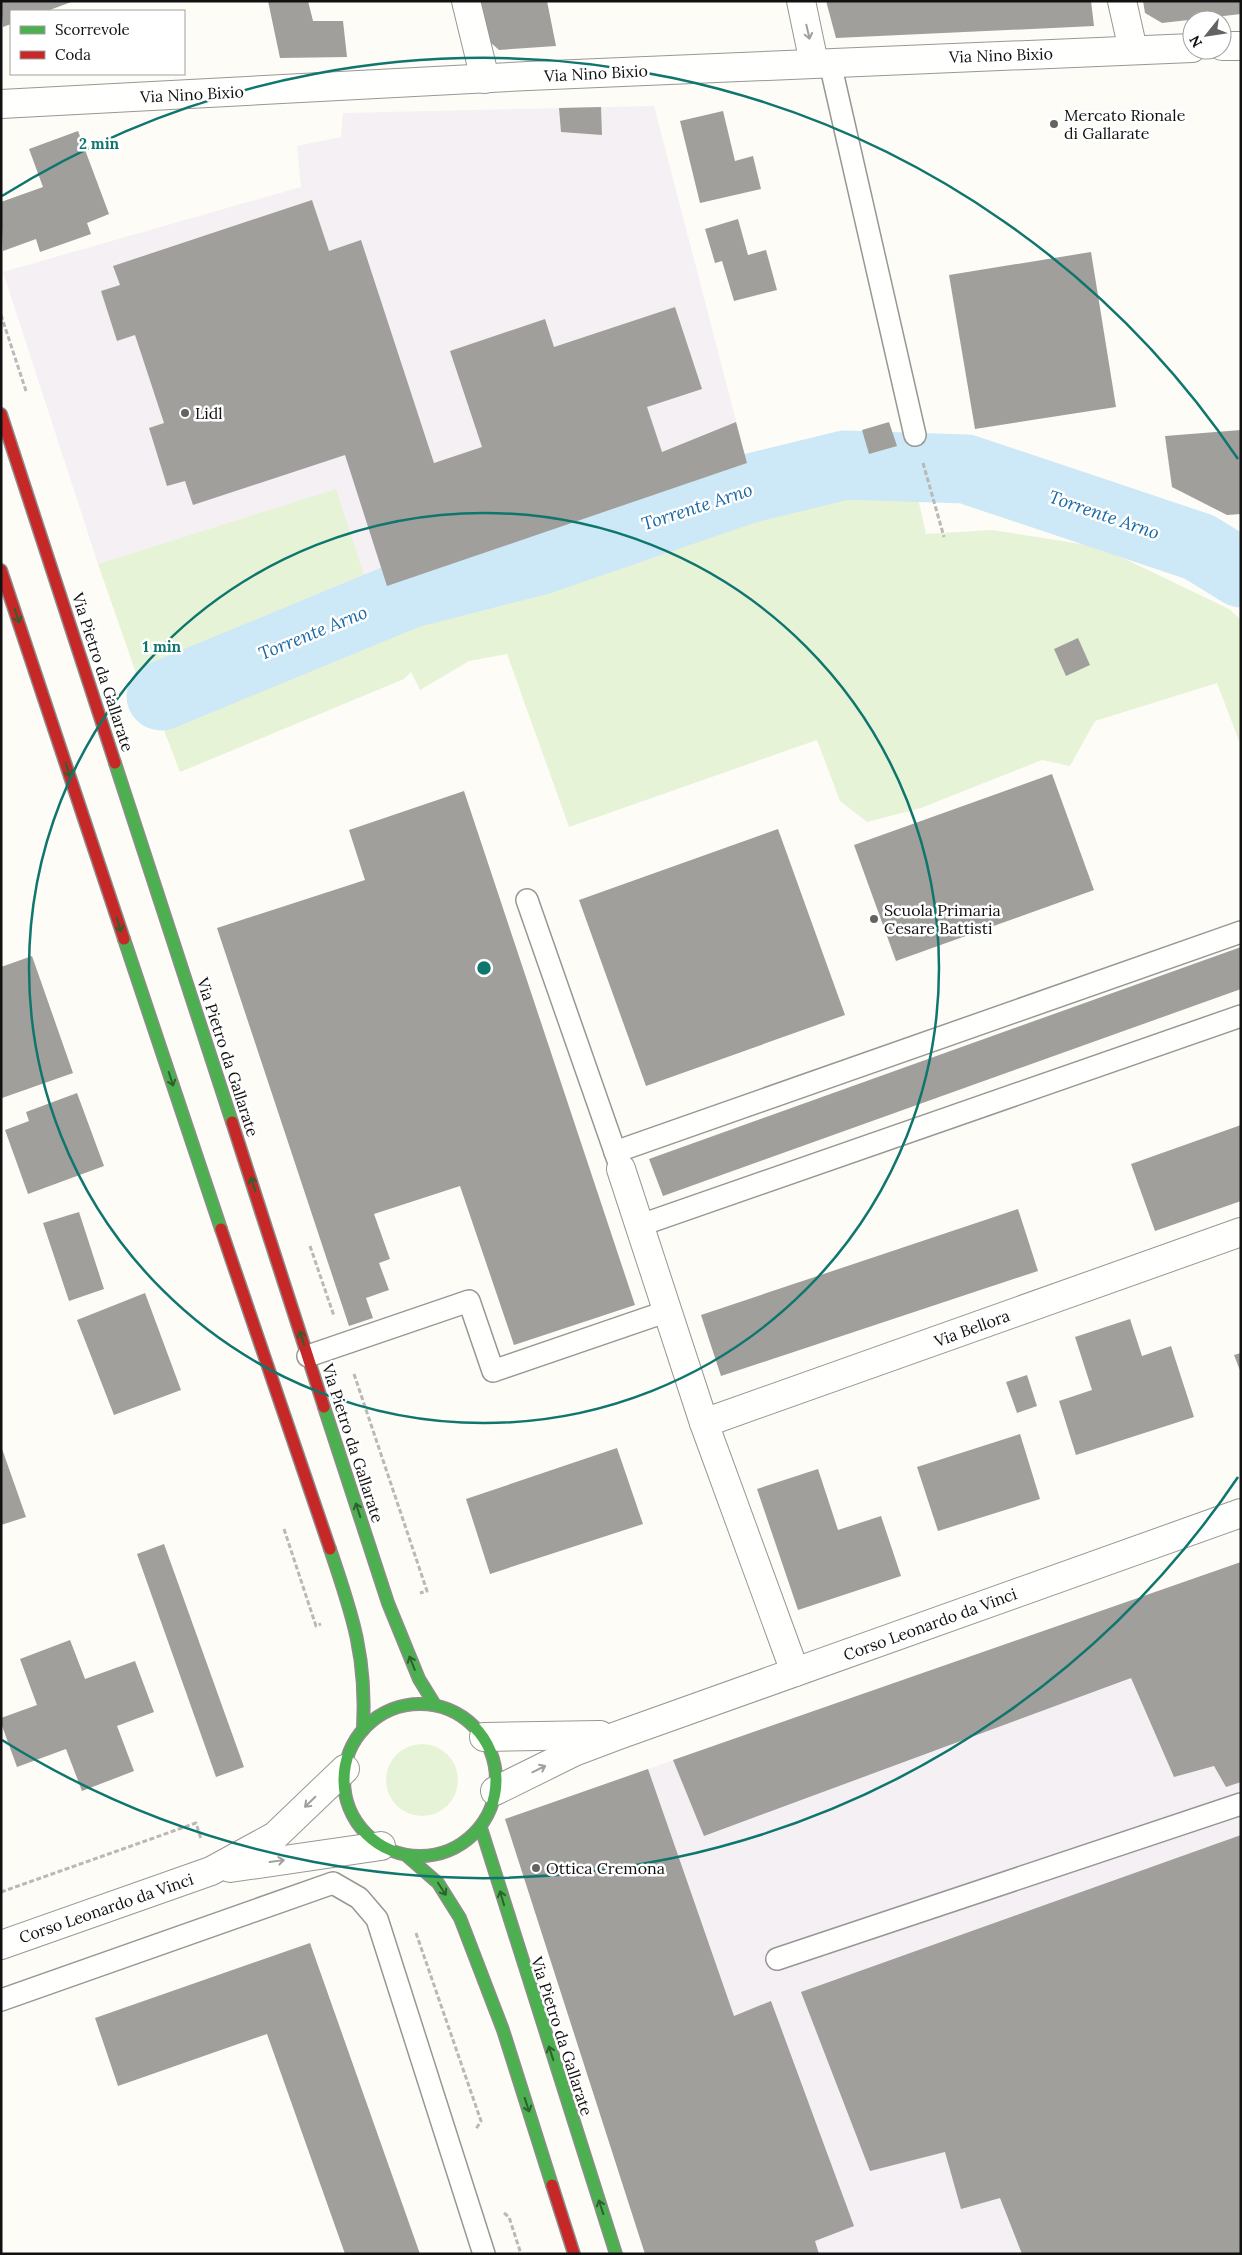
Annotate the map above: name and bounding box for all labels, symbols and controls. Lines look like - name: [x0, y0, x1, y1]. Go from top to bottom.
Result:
- legend: [10, 10, 185, 75]
- north arrow: [1182, 10, 1232, 60]
- text: Scorrevole: [55, 20, 130, 39]
- one-way arrow: [804, 23, 813, 39]
- text: N: [1185, 32, 1206, 51]
- street label: Via Nino Bixio: [948, 43, 1053, 67]
- text: Coda: [55, 45, 91, 64]
- street label: Via Nino Bixio: [543, 60, 648, 86]
- street label: Via Nino Bixio: [139, 81, 244, 107]
- place label: Mercato Rionale di Gallarate: [1064, 105, 1186, 143]
- marker: Mercato Rionale di Gallarate: [1048, 118, 1060, 130]
- text: 2 min: [79, 134, 120, 153]
- place label: Lidl: [195, 403, 223, 423]
- marker: Lidl: [179, 407, 191, 419]
- water label: Torrente Arno: [638, 478, 755, 535]
- water label: Torrente Arno: [1046, 485, 1163, 544]
- street label: Via Pietro da Gallarate: [68, 589, 138, 754]
- water label: Torrente Arno: [255, 600, 371, 665]
- one-way arrow: [12, 608, 22, 624]
- text: 1 min: [143, 637, 182, 656]
- one-way arrow: [64, 762, 73, 778]
- place label: Scuola Primaria Cesare Battisti: [884, 900, 1001, 938]
- marker: Scuola Primaria Cesare Battisti: [868, 913, 880, 925]
- one-way arrow: [115, 916, 125, 932]
- centre of rings: [475, 959, 493, 977]
- street label: Via Pietro da Gallarate: [193, 974, 263, 1139]
- one-way arrow: [166, 1070, 176, 1086]
- one-way arrow: [247, 1176, 257, 1192]
- street label: Via Bellora: [931, 1305, 1013, 1351]
- one-way arrow: [297, 1331, 307, 1347]
- street label: Via Pietro da Gallarate: [318, 1360, 388, 1525]
- one-way arrow: [352, 1502, 362, 1518]
- street label: Corso Leonardo da Vinci: [841, 1583, 1019, 1665]
- one-way arrow: [407, 1655, 416, 1670]
- one-way arrow: [531, 1764, 546, 1774]
- one-way arrow: [304, 1796, 316, 1808]
- one-way arrow: [268, 1856, 284, 1866]
- place label: Ottica Cremona: [546, 1858, 665, 1878]
- marker: Ottica Cremona: [530, 1862, 542, 1874]
- street label: Corso Leonardo da Vinci: [16, 1869, 196, 1947]
- one-way arrow: [436, 1882, 447, 1896]
- one-way arrow: [496, 1890, 506, 1906]
- street label: Via Pietro da Gallarate: [527, 1953, 597, 2118]
- one-way arrow: [545, 2045, 555, 2061]
- one-way arrow: [522, 2096, 532, 2112]
- one-way arrow: [596, 2200, 605, 2216]

